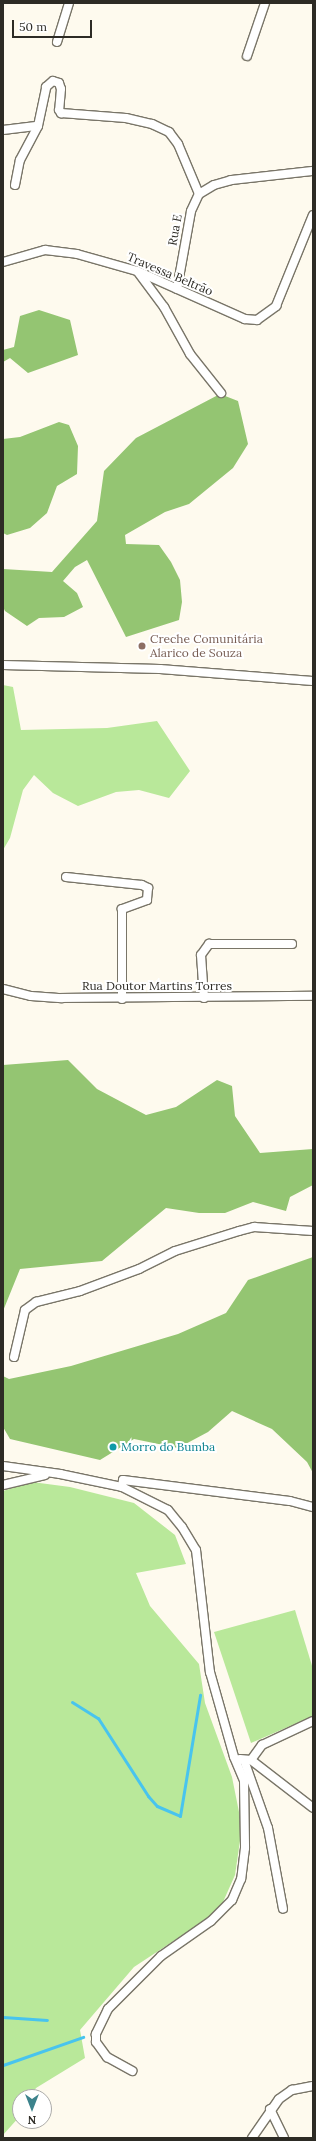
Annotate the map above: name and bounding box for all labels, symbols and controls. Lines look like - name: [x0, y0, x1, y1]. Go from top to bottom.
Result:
- scale bar: [14, 12, 94, 38]
- text: 50 m: [19, 19, 47, 34]
- street label: Rua E: [165, 213, 185, 247]
- street label: Travessa Beltrão: [125, 249, 215, 299]
- place label: Creche Comunitária Alarico de Souza: [150, 632, 263, 660]
- marker: Creche Comunitária Alarico de Souza: [137, 641, 147, 651]
- street label: Rua Doutor Martins Torres: [82, 979, 232, 993]
- place label: Morro do Bumba: [121, 1440, 215, 1454]
- marker: Morro do Bumba: [108, 1442, 118, 1452]
- north arrow: [12, 2089, 52, 2129]
- text: N: [28, 2113, 36, 2127]

